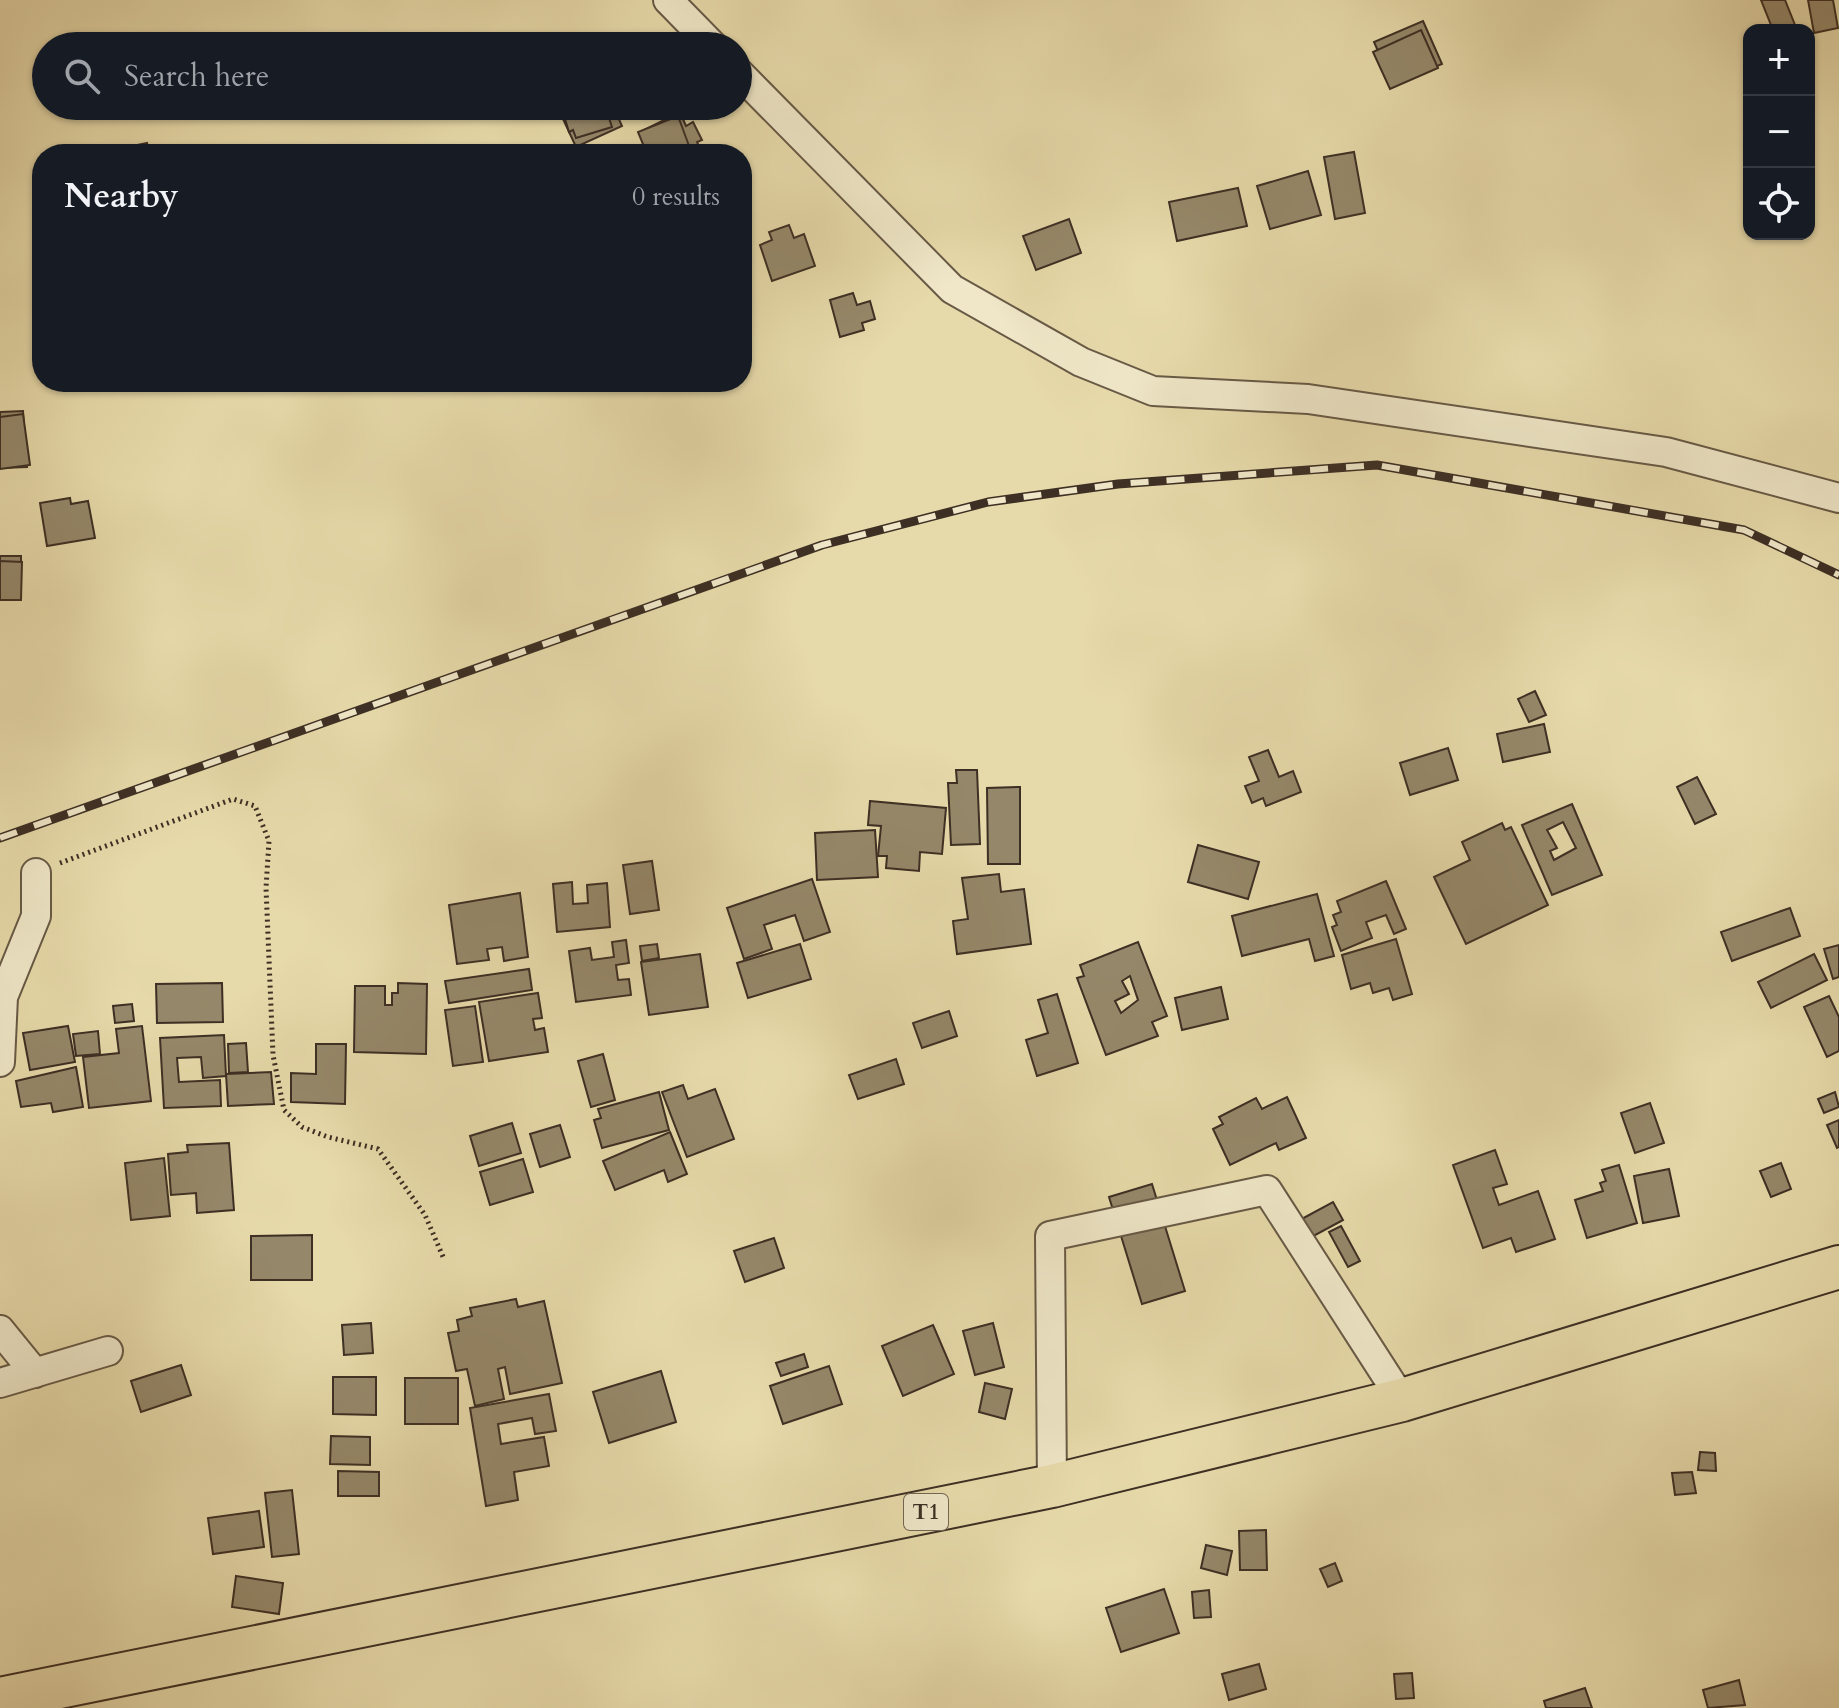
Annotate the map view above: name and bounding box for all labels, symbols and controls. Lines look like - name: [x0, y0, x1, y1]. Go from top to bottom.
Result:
- map controls: [1743, 24, 1815, 240]
- button: +: [1743, 24, 1815, 96]
- search box: [32, 32, 752, 120]
- icon: search: [60, 54, 104, 98]
- text: Search here: [124, 56, 269, 97]
- button: −: [1743, 96, 1815, 168]
- button: locate: [1743, 168, 1815, 240]
- text: Nearby: [64, 173, 179, 219]
- text: 0 results: [632, 179, 720, 214]
- road number: T1: [904, 1494, 948, 1530]

